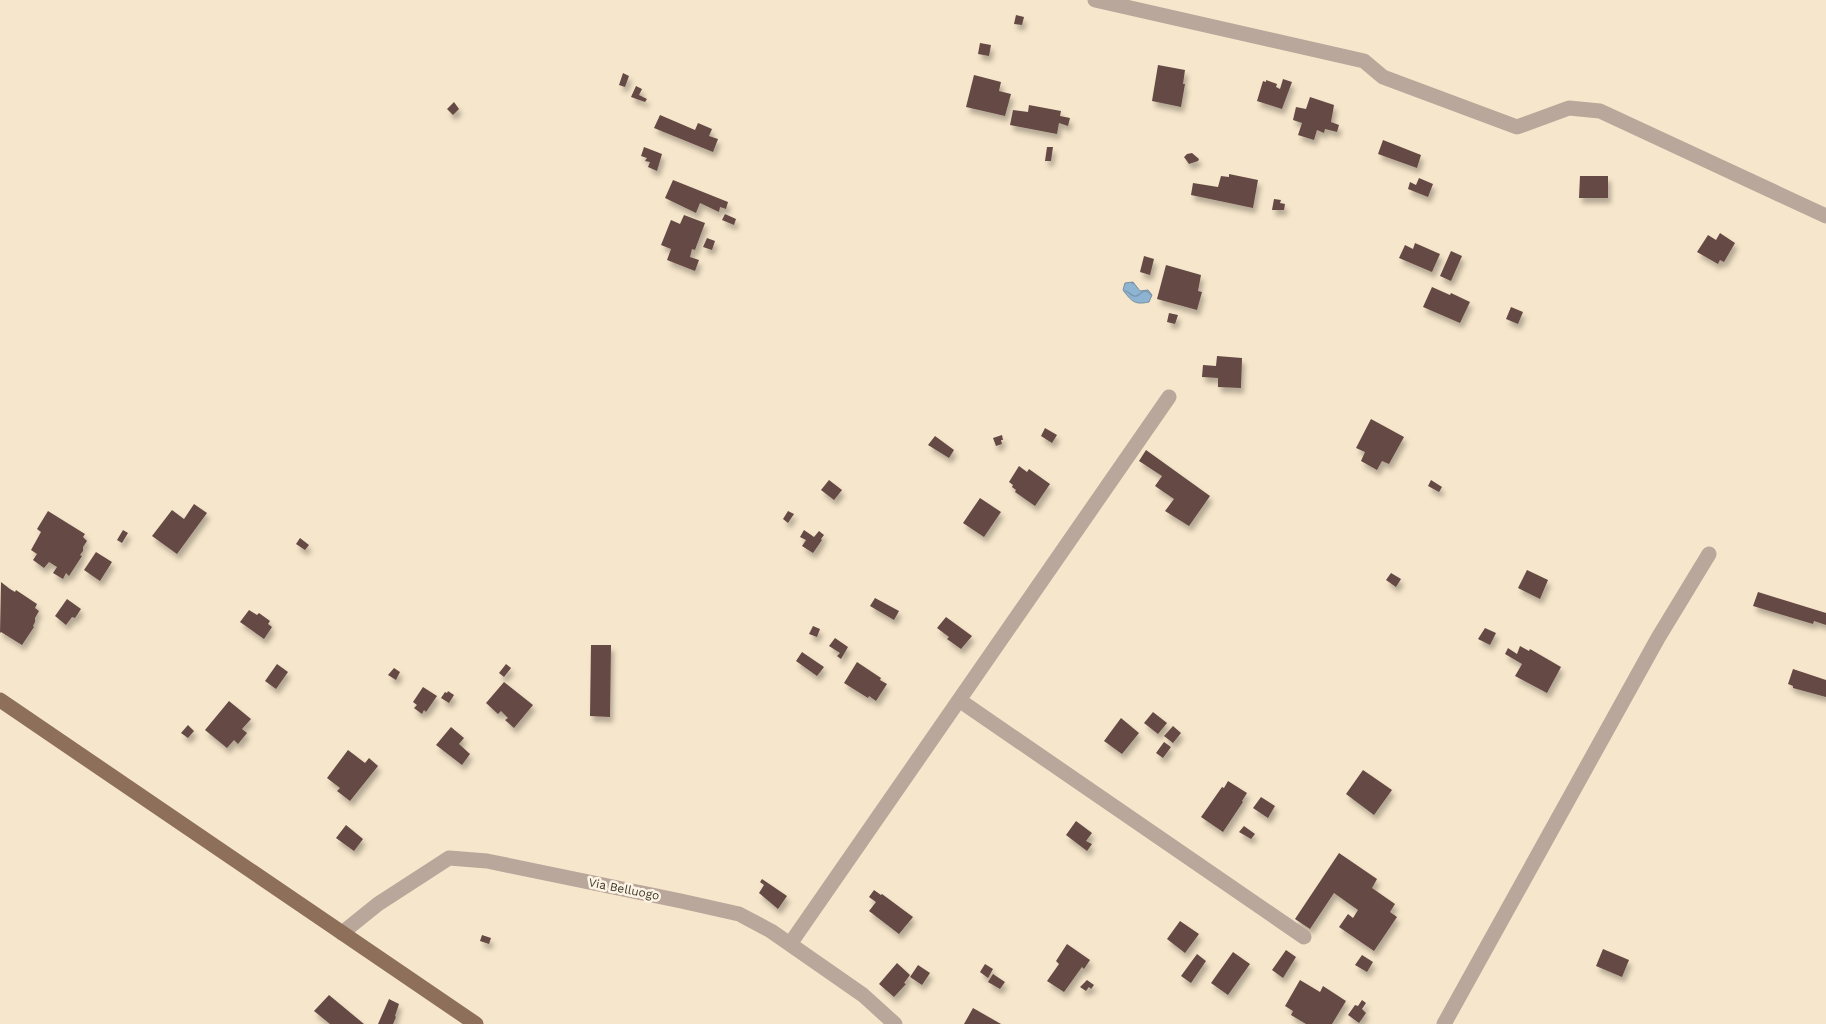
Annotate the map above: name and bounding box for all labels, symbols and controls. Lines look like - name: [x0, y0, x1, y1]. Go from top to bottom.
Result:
- street label: Via Belluogo: [587, 875, 661, 903]

